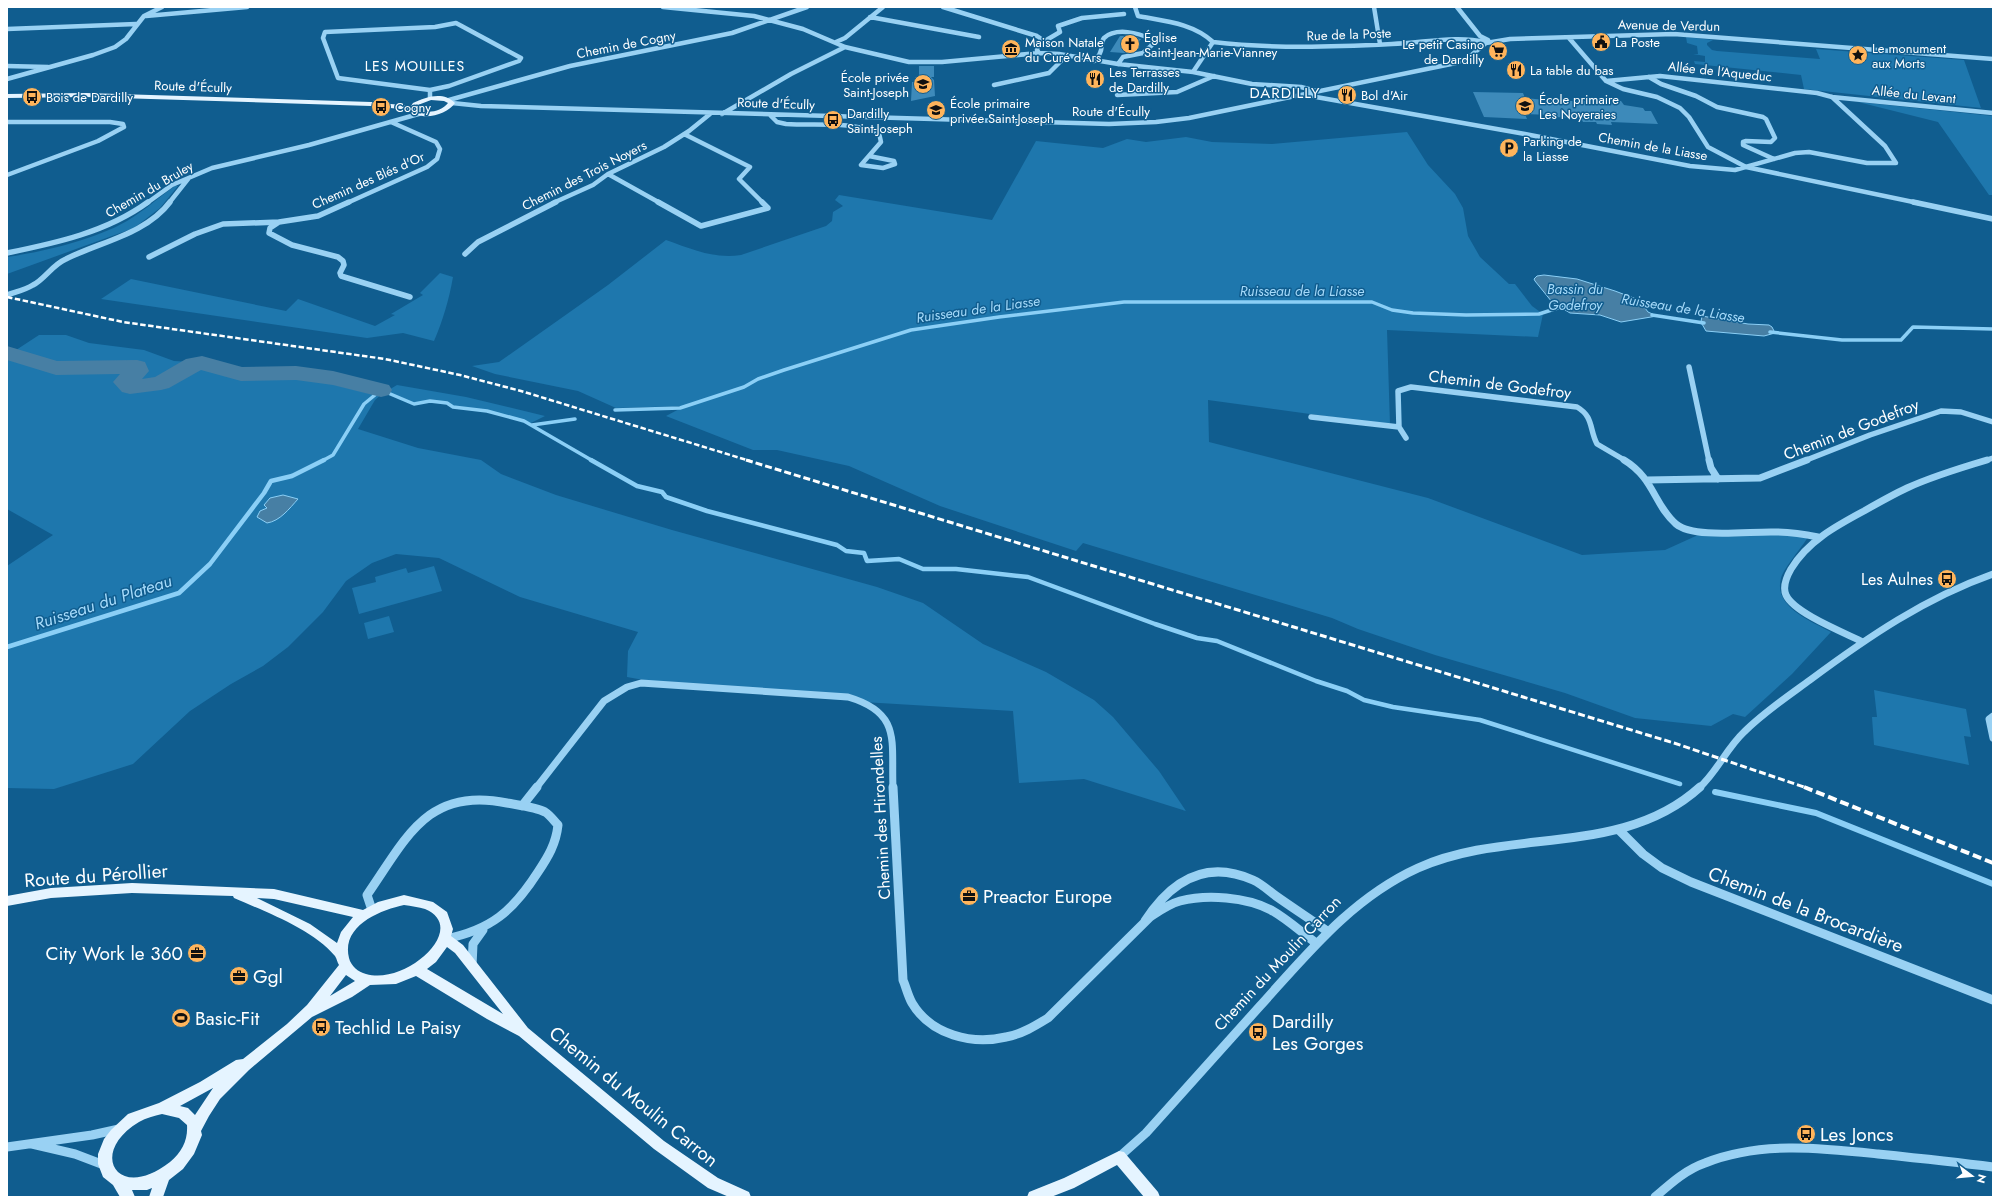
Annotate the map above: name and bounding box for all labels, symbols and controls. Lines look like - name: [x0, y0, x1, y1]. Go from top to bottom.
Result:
- street label: Avenue de Verdun: [1618, 15, 1720, 36]
- street label: Rue de la Poste: [1306, 24, 1392, 45]
- street label: Chemin de Cogny: [575, 26, 678, 63]
- place label: Église Saint-Jean-Marie-Vianney: [1144, 28, 1277, 62]
- public building icon: La Poste: [1590, 31, 1612, 53]
- place label: Maison Natale du Curé d'Ars: [1025, 33, 1104, 67]
- church icon: Église Saint-Jean-Marie-Vianney: [1119, 33, 1141, 55]
- place label: La Poste: [1615, 33, 1660, 52]
- place label: Le petit Casino de Dardilly: [1402, 35, 1484, 69]
- museum icon: Maison Natale du Curé d'Ars: [1000, 38, 1022, 60]
- place label: Le monument aux Morts: [1872, 39, 1947, 73]
- supermarket icon: Le petit Casino de Dardilly: [1487, 40, 1509, 62]
- place icon: Le monument aux Morts: [1847, 44, 1869, 66]
- district label: LES MOUILLES: [365, 56, 465, 76]
- street label: Allée de l'Aqueduc: [1667, 57, 1773, 86]
- restaurant icon: La table du bas: [1505, 59, 1527, 81]
- place label: La table du bas: [1530, 61, 1613, 80]
- place label: Les Terrasses de Dardilly: [1109, 63, 1180, 97]
- place label: École privée Saint-Joseph: [841, 68, 909, 102]
- restaurant icon: Les Terrasses de Dardilly: [1084, 68, 1106, 90]
- school or university icon: École privée Saint-Joseph: [912, 73, 934, 95]
- street label: Route d'Écully: [154, 76, 233, 97]
- street label: Allée du Levant: [1871, 81, 1958, 108]
- district label: DARDILLY: [1250, 82, 1320, 104]
- restaurant icon: Bol d'Air: [1336, 84, 1358, 106]
- bus stop icon: Bois de Dardilly: [21, 86, 43, 108]
- place label: Bol d'Air: [1361, 86, 1408, 105]
- place label: Bois de Dardilly: [46, 88, 133, 107]
- place label: École primaire Les Noyeraies: [1539, 90, 1619, 124]
- street label: Route d'Écully: [737, 93, 816, 114]
- place label: École primaire privée Saint-Joseph: [950, 94, 1054, 128]
- school or university icon: École primaire Les Noyeraies: [1514, 95, 1536, 117]
- bus stop icon: Cogny: [370, 96, 392, 118]
- place label: Cogny: [395, 98, 431, 117]
- school or university icon: École primaire privée Saint-Joseph: [925, 99, 947, 121]
- street label: Route d'Écully: [1072, 102, 1150, 121]
- place label: Dardilly Saint-Joseph: [847, 104, 913, 138]
- bus stop icon: Dardilly Saint-Joseph: [822, 109, 844, 131]
- street label: Chemin de la Liasse: [1597, 128, 1709, 165]
- place label: Parking de la Liasse: [1523, 132, 1582, 166]
- street label: Chemin des Trois Noyers: [519, 136, 650, 215]
- parking icon: Parking de la Liasse: [1498, 137, 1520, 159]
- street label: Chemin des Blés d'Or: [309, 147, 428, 214]
- street label: Chemin du Bruley: [102, 156, 197, 222]
- water label: Bassin du Godefroy: [1547, 279, 1603, 315]
- water label: Ruisseau de la Liasse: [1240, 281, 1364, 301]
- water label: Ruisseau de la Liasse: [1620, 288, 1746, 328]
- water label: Ruisseau de la Liasse: [915, 290, 1041, 328]
- street label: Chemin de Godefroy: [1427, 364, 1573, 405]
- street label: Chemin de Godefroy: [1780, 393, 1923, 466]
- water label: Ruisseau du Plateau: [31, 568, 175, 636]
- place label: Les Aulnes: [1861, 568, 1933, 591]
- bus stop icon: Les Aulnes: [1936, 568, 1958, 590]
- street label: Chemin des Hirondelles: [865, 736, 896, 900]
- street label: Route du Pérollier: [23, 857, 169, 894]
- street label: Chemin de la Brocardière: [1704, 860, 1908, 959]
- place label: Preactor Europe: [983, 883, 1112, 910]
- office icon: Preactor Europe: [958, 885, 980, 907]
- street label: Chemin du Moulin Carron: [1208, 891, 1346, 1036]
- place label: City Work le 360: [46, 940, 183, 967]
- office icon: City Work le 360: [186, 942, 208, 964]
- place label: Ggl: [253, 963, 283, 990]
- office icon: Ggl: [228, 965, 250, 987]
- place label: Basic-Fit: [195, 1005, 260, 1032]
- sports icon: Basic-Fit: [170, 1007, 192, 1029]
- place label: Dardilly Les Gorges: [1272, 1008, 1364, 1057]
- place label: Techlid Le Paisy: [335, 1014, 461, 1041]
- bus stop icon: Techlid Le Paisy: [310, 1016, 332, 1038]
- street label: Chemin du Moulin Carron: [543, 1020, 724, 1173]
- bus stop icon: Dardilly Les Gorges: [1247, 1021, 1269, 1043]
- place label: Les Joncs: [1820, 1121, 1894, 1148]
- bus stop icon: Les Joncs: [1795, 1123, 1817, 1145]
- north arrow: [1952, 1156, 1992, 1196]
- text: N: [1973, 1172, 1991, 1185]

